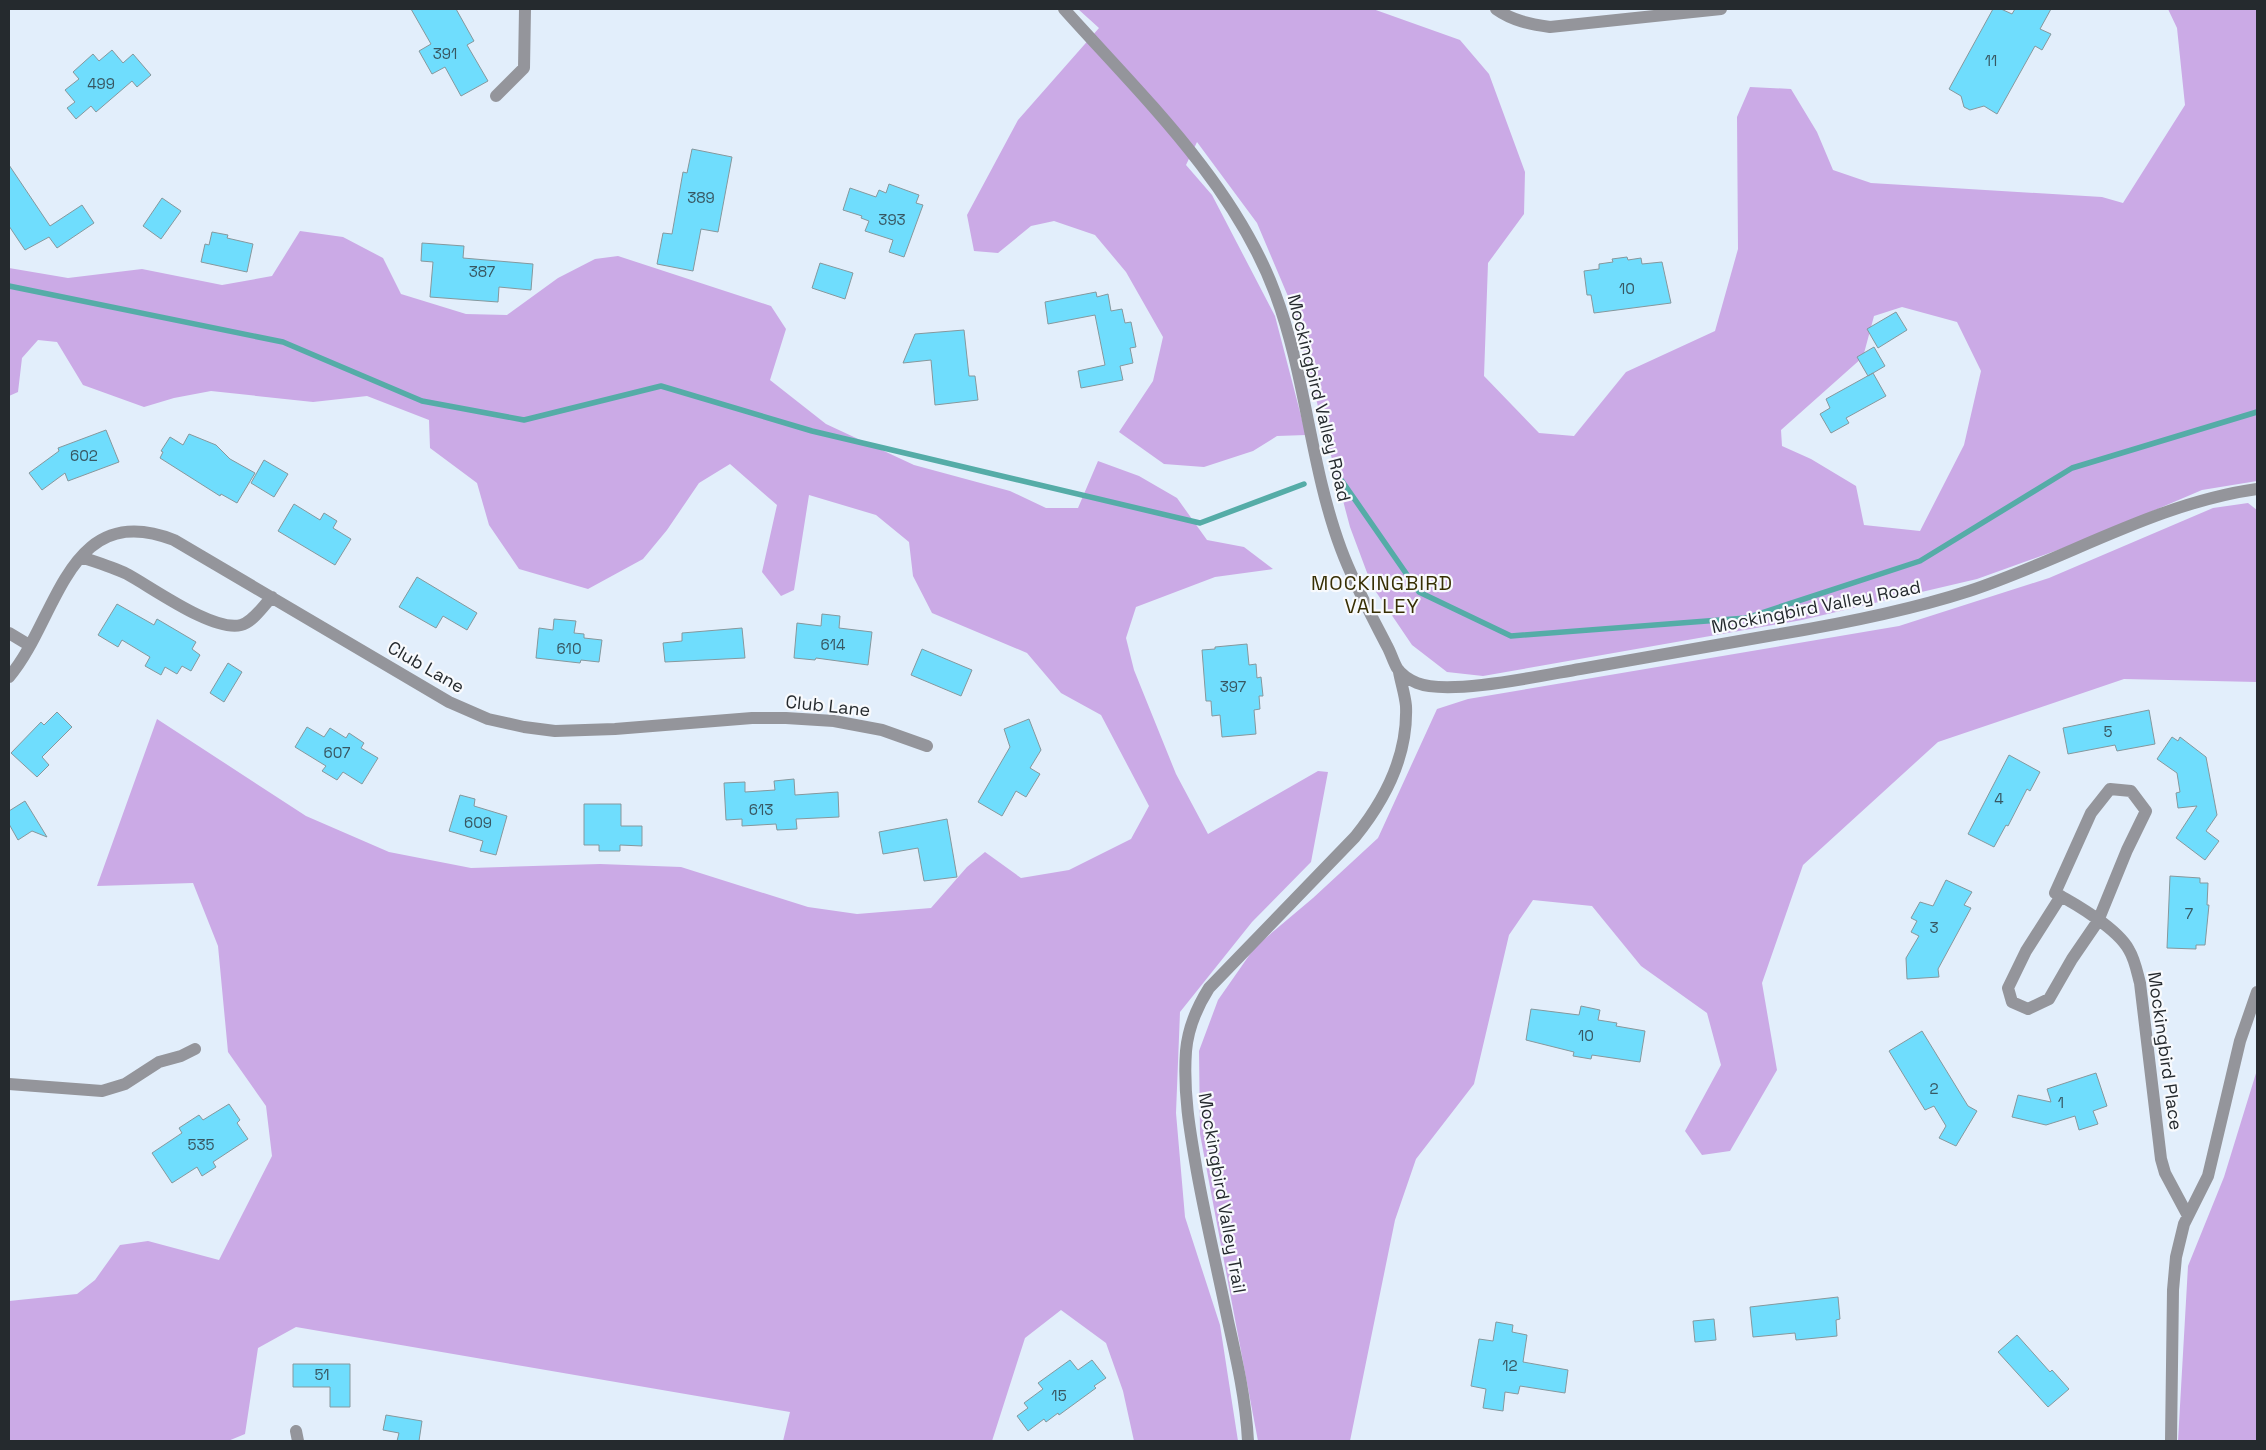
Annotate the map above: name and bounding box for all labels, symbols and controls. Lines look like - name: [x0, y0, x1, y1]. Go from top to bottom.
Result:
- house number: 391: [433, 44, 457, 63]
- house number: 11: [1985, 51, 1997, 70]
- house number: 499: [87, 74, 115, 93]
- house number: 389: [687, 188, 715, 207]
- house number: 393: [878, 210, 906, 229]
- house number: 387: [469, 262, 495, 281]
- house number: 10: [1619, 279, 1635, 298]
- street label: Mockingbird Valley Road: [1283, 292, 1356, 504]
- house number: 602: [70, 446, 98, 465]
- district label: MOCKINGBIRD VALLEY: [1311, 570, 1453, 619]
- street label: Mockingbird Valley Road: [1709, 575, 1923, 638]
- street label: Club Lane: [384, 635, 469, 698]
- house number: 614: [821, 635, 845, 654]
- house number: 610: [556, 639, 582, 658]
- house number: 397: [1220, 677, 1246, 696]
- street label: Club Lane: [785, 690, 872, 721]
- house number: 5: [2104, 722, 2113, 741]
- house number: 607: [324, 743, 351, 762]
- house number: 4: [1994, 789, 2004, 808]
- house number: 613: [749, 800, 773, 819]
- house number: 609: [464, 813, 492, 832]
- house number: 7: [2185, 904, 2193, 923]
- house number: 3: [1929, 918, 1939, 937]
- street label: Mockingbird Place: [2143, 970, 2188, 1132]
- house number: 10: [1578, 1026, 1594, 1045]
- house number: 2: [1929, 1079, 1939, 1098]
- street label: Mockingbird Valley Trail: [1194, 1091, 1251, 1295]
- house number: 1: [2058, 1093, 2064, 1112]
- house number: 535: [187, 1135, 215, 1154]
- house number: 12: [1502, 1356, 1518, 1375]
- house number: 51: [314, 1365, 330, 1384]
- house number: 15: [1051, 1386, 1067, 1405]

